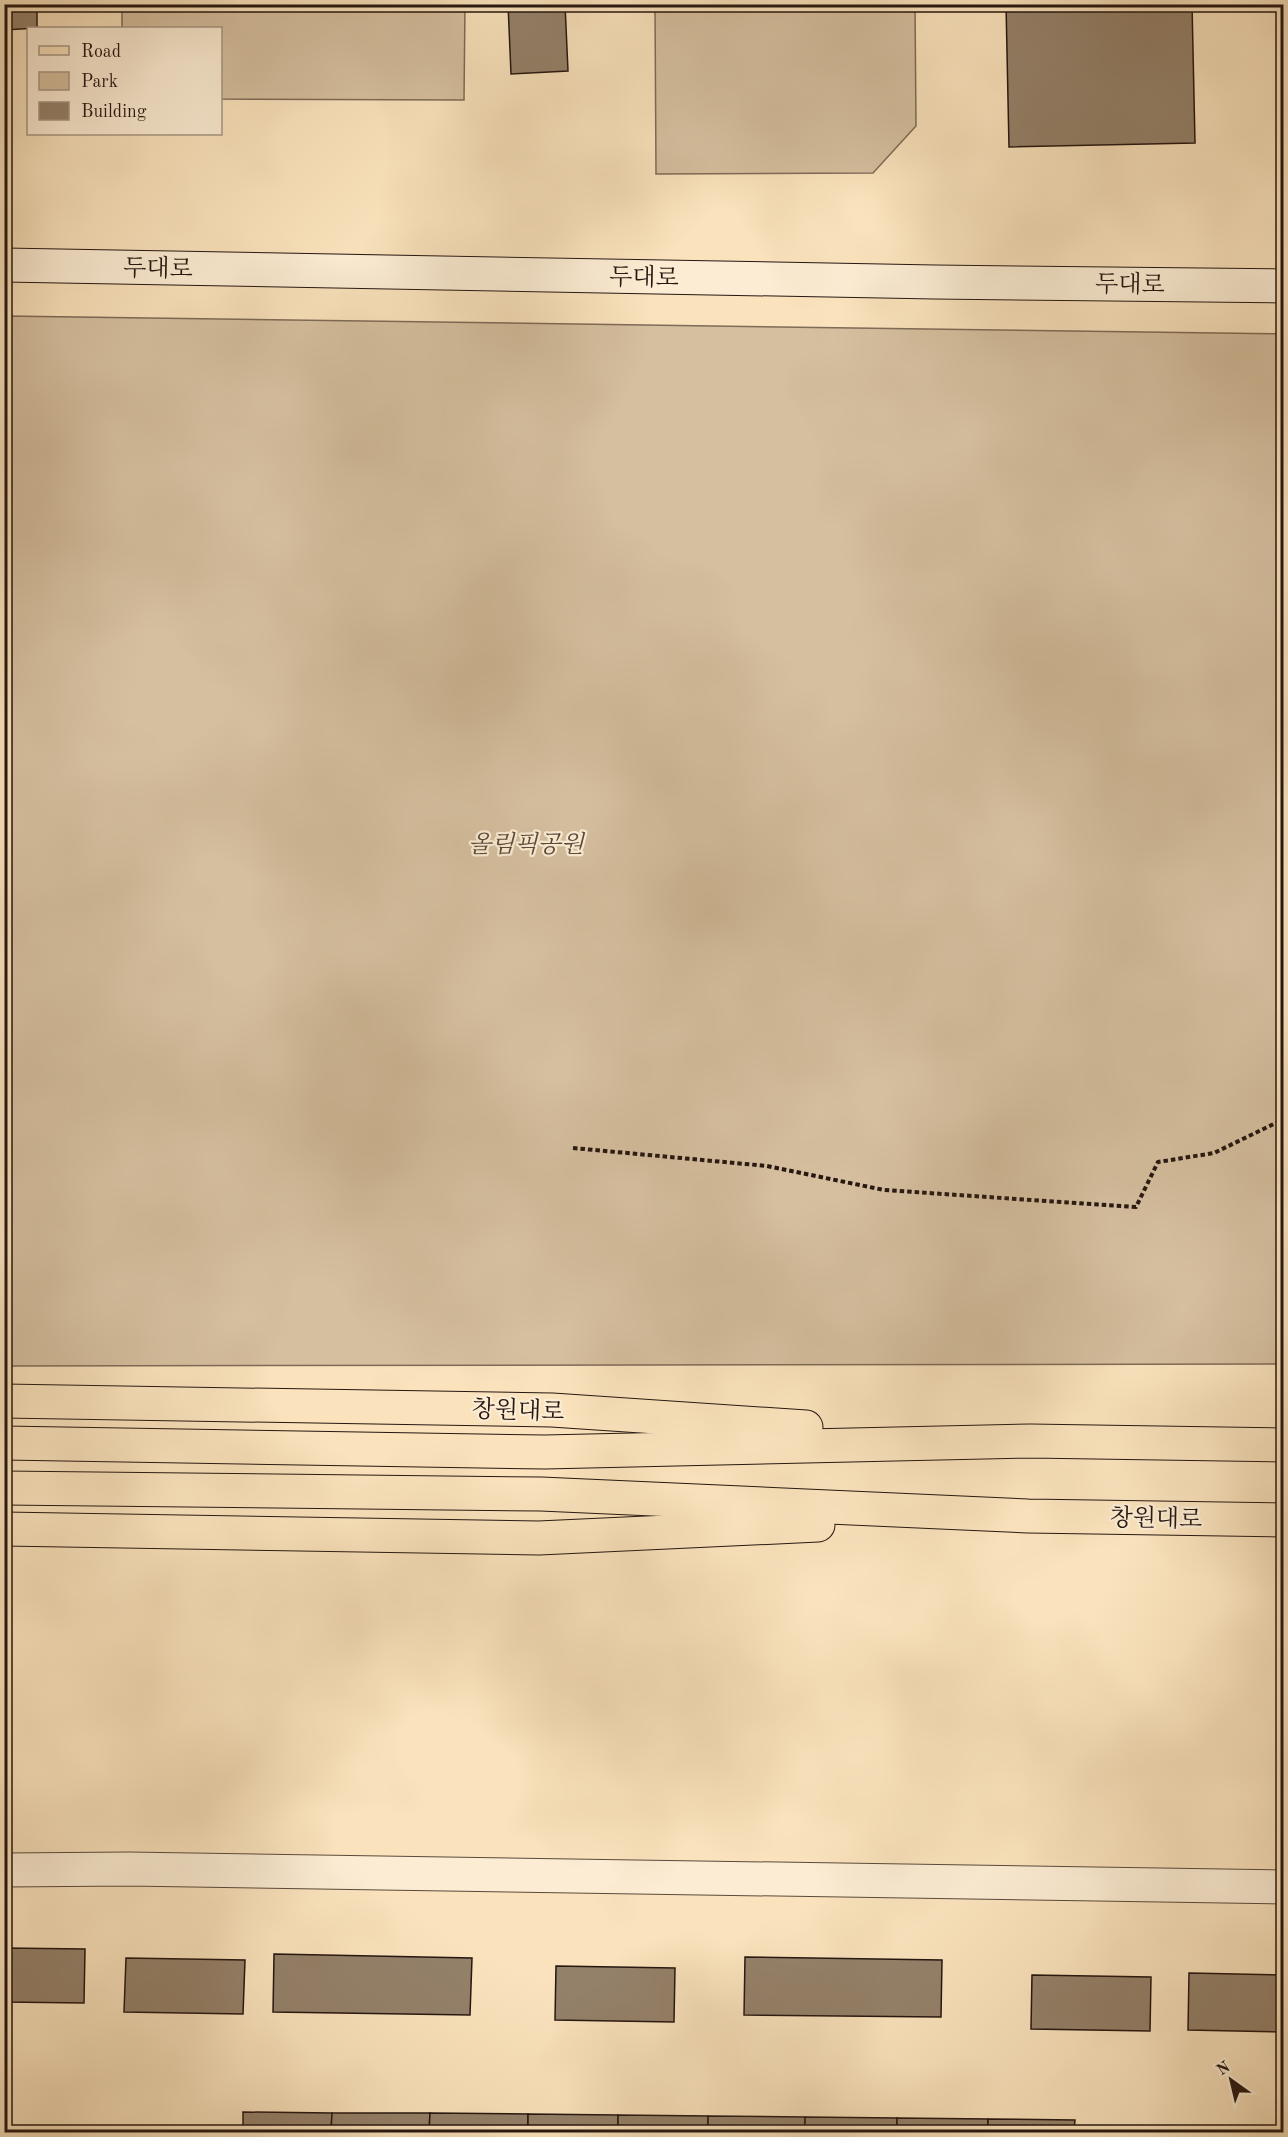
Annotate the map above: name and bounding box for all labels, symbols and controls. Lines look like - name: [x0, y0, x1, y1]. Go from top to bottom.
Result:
- legend: [27, 27, 222, 135]
- text: Road: [81, 43, 121, 61]
- text: Park: [81, 73, 118, 91]
- text: Building: [81, 103, 147, 121]
- street label: 두대로: [123, 255, 193, 283]
- street label: 두대로: [609, 264, 679, 292]
- street label: 두대로: [1095, 271, 1165, 299]
- park label: 올림픽공원: [468, 831, 586, 858]
- street label: 창원대로: [471, 1396, 565, 1426]
- street label: 창원대로: [1109, 1505, 1203, 1533]
- north arrow: [1201, 2050, 1261, 2110]
- text: N: [1214, 2059, 1234, 2079]

